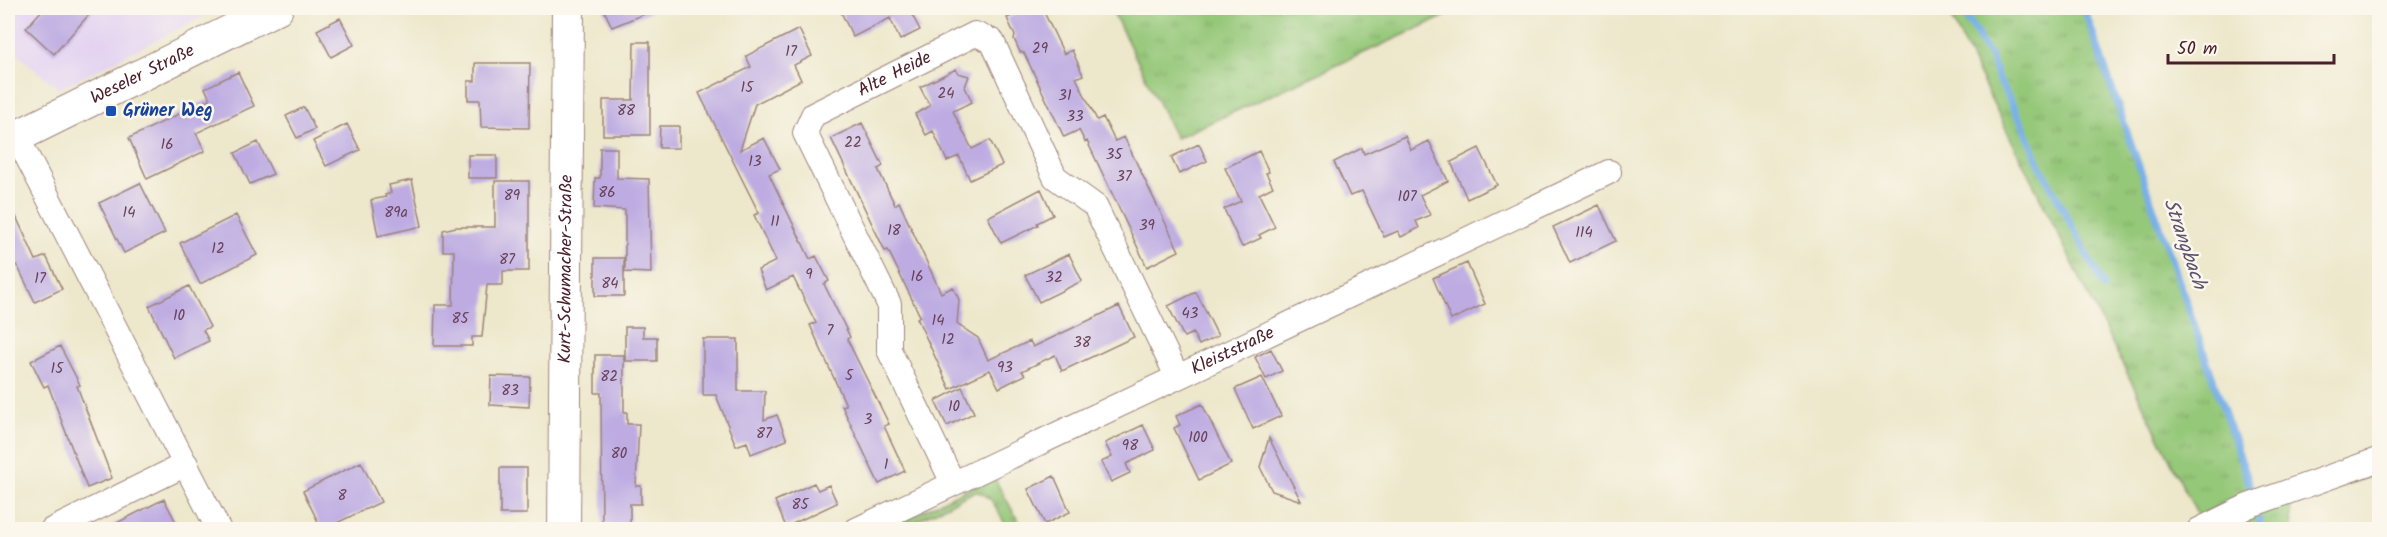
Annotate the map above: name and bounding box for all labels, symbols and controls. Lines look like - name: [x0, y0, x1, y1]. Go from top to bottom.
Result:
- scale bar: [2168, 27, 2334, 65]
- text: 50 m: [2177, 35, 2217, 64]
- street label: Weseler Straße: [85, 36, 200, 113]
- house number: 29: [1032, 37, 1049, 61]
- house number: 17: [785, 40, 798, 64]
- street label: Alte Heide: [853, 44, 936, 105]
- house number: 15: [741, 76, 754, 100]
- house number: 24: [938, 82, 954, 106]
- house number: 31: [1058, 84, 1072, 108]
- place label: Grüner Weg: [123, 97, 213, 126]
- house number: 88: [617, 99, 636, 123]
- marker: Grüner Weg: [104, 104, 118, 118]
- house number: 33: [1066, 105, 1084, 129]
- house number: 22: [844, 131, 862, 155]
- house number: 16: [160, 133, 174, 157]
- house number: 35: [1106, 143, 1123, 167]
- house number: 13: [748, 150, 762, 174]
- house number: 37: [1116, 165, 1133, 189]
- street label: Kurt-Schumacher-Straße: [551, 174, 581, 364]
- house number: 86: [598, 181, 616, 205]
- house number: 89: [504, 184, 521, 208]
- house number: 107: [1397, 185, 1418, 209]
- water label: Strangbach: [2154, 194, 2215, 296]
- house number: 14: [123, 201, 135, 225]
- house number: 89a: [384, 201, 408, 225]
- house number: 11: [770, 210, 780, 234]
- house number: 39: [1139, 214, 1156, 238]
- house number: 18: [887, 219, 902, 243]
- house number: 114: [1575, 221, 1593, 245]
- house number: 12: [211, 237, 225, 261]
- house number: 87: [499, 248, 516, 272]
- house number: 9: [805, 263, 813, 287]
- house number: 16: [910, 265, 924, 289]
- house number: 32: [1045, 266, 1063, 290]
- house number: 17: [34, 267, 47, 291]
- house number: 84: [601, 272, 619, 296]
- house number: 43: [1182, 302, 1199, 326]
- house number: 10: [173, 304, 186, 328]
- house number: 85: [451, 307, 469, 331]
- house number: 14: [932, 309, 944, 333]
- house number: 7: [827, 319, 835, 343]
- street label: Kleiststraße: [1186, 319, 1279, 383]
- house number: 12: [941, 328, 955, 352]
- house number: 38: [1073, 331, 1092, 355]
- house number: 93: [997, 356, 1013, 380]
- house number: 15: [51, 357, 64, 381]
- house number: 5: [845, 364, 854, 388]
- house number: 82: [600, 365, 618, 389]
- house number: 83: [501, 379, 519, 403]
- house number: 10: [948, 395, 961, 419]
- house number: 3: [864, 408, 873, 432]
- house number: 87: [756, 422, 773, 446]
- house number: 100: [1188, 426, 1208, 450]
- house number: 98: [1122, 434, 1139, 458]
- house number: 80: [611, 442, 628, 466]
- house number: 1: [884, 453, 889, 477]
- house number: 8: [337, 484, 347, 508]
- house number: 85: [791, 493, 809, 517]

